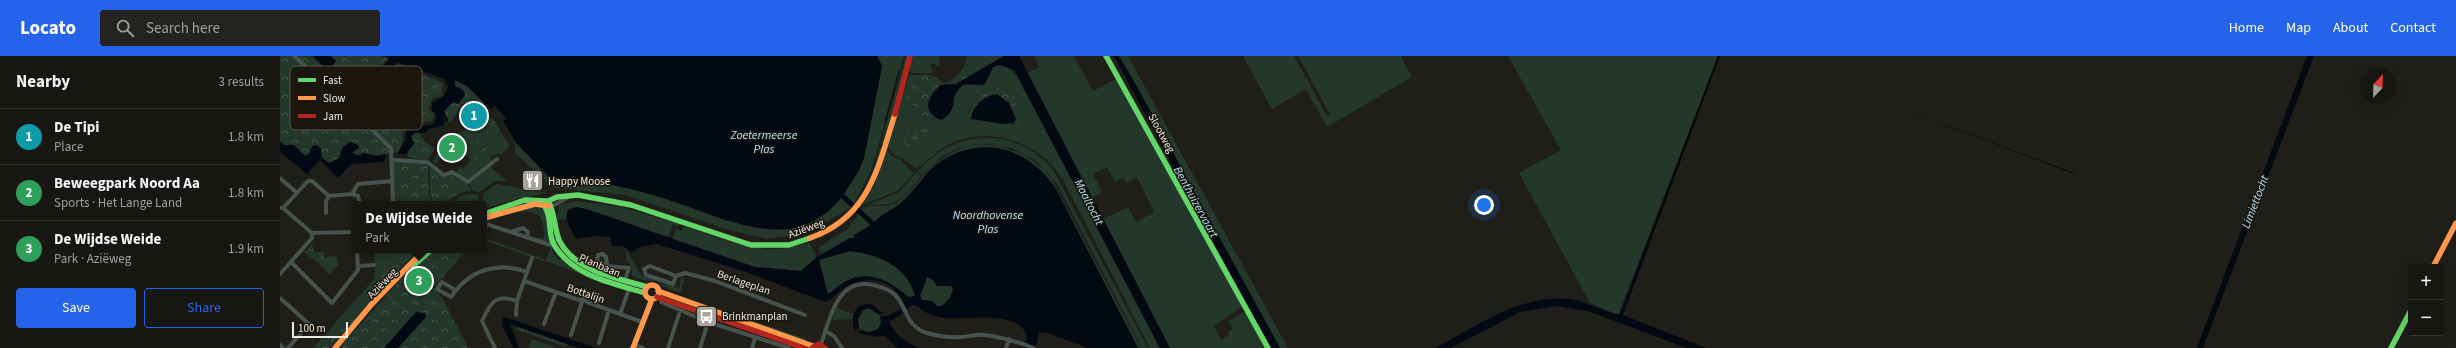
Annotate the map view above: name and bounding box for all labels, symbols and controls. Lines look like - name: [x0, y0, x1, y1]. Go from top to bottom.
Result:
- search box: [100, 10, 380, 46]
- text: Locato: [20, 15, 76, 42]
- icon: search: [114, 17, 136, 39]
- text: Search here: [146, 18, 220, 39]
- text: Home: [2229, 18, 2264, 38]
- text: Map: [2286, 18, 2311, 38]
- text: About: [2333, 18, 2368, 38]
- text: Contact: [2390, 18, 2436, 38]
- legend: [290, 66, 422, 130]
- north arrow: [2360, 68, 2396, 104]
- text: Nearby: [16, 70, 70, 94]
- text: 3 results: [219, 73, 264, 91]
- text: Fast: [323, 73, 342, 88]
- text: Slow: [323, 91, 346, 106]
- pin: 1: [461, 101, 487, 131]
- text: Jam: [323, 109, 343, 124]
- street label: Slootweg: [1145, 111, 1179, 156]
- text: De Tipi: [54, 117, 100, 138]
- water label: Zoetermeerse Plas: [730, 127, 798, 158]
- text: 1: [26, 128, 32, 146]
- text: 1.8 km: [228, 128, 264, 146]
- pin: 2: [439, 133, 465, 163]
- text: Place: [54, 138, 83, 156]
- water label: Benthuizervaart: [1169, 164, 1223, 242]
- restaurant icon: Happy Moose: [519, 168, 545, 194]
- water label: Limiettocht: [2238, 172, 2274, 231]
- text: Beweegpark Noord Aa: [54, 173, 200, 194]
- place label: Happy Moose: [548, 174, 611, 189]
- water label: Maaltocht: [1070, 176, 1108, 229]
- text: 2: [26, 184, 32, 202]
- text: 1.8 km: [228, 184, 264, 202]
- text: Sports · Het Lange Land: [54, 194, 182, 212]
- your location: [1474, 195, 1494, 215]
- popup: [351, 201, 487, 253]
- water label: Noordhovense Plas: [953, 207, 1023, 238]
- text: De Wijdse Weide: [365, 208, 473, 229]
- street label: Aziëweg: [786, 215, 827, 242]
- text: De Wijdse Weide: [54, 229, 161, 250]
- text: Park: [365, 229, 390, 247]
- text: 3: [26, 240, 32, 258]
- text: 1.9 km: [228, 240, 264, 258]
- text: Park · Aziëweg: [54, 250, 131, 268]
- street label: Planbaan: [577, 250, 623, 281]
- street label: Aziëweg: [364, 264, 401, 302]
- map controls: [2408, 264, 2444, 336]
- button: +: [2408, 264, 2444, 300]
- pin: 3: [406, 266, 432, 296]
- street label: Berlageplan: [715, 266, 772, 299]
- street label: Bottalijn: [565, 280, 607, 307]
- button: Save: [16, 288, 136, 328]
- button: Share: [144, 288, 264, 328]
- button: −: [2408, 300, 2444, 336]
- bus stop icon: Brinkmanplan: [693, 303, 719, 329]
- place label: Brinkmanplan: [722, 309, 788, 324]
- scale bar: [292, 320, 348, 339]
- text: 100 m: [298, 321, 326, 336]

